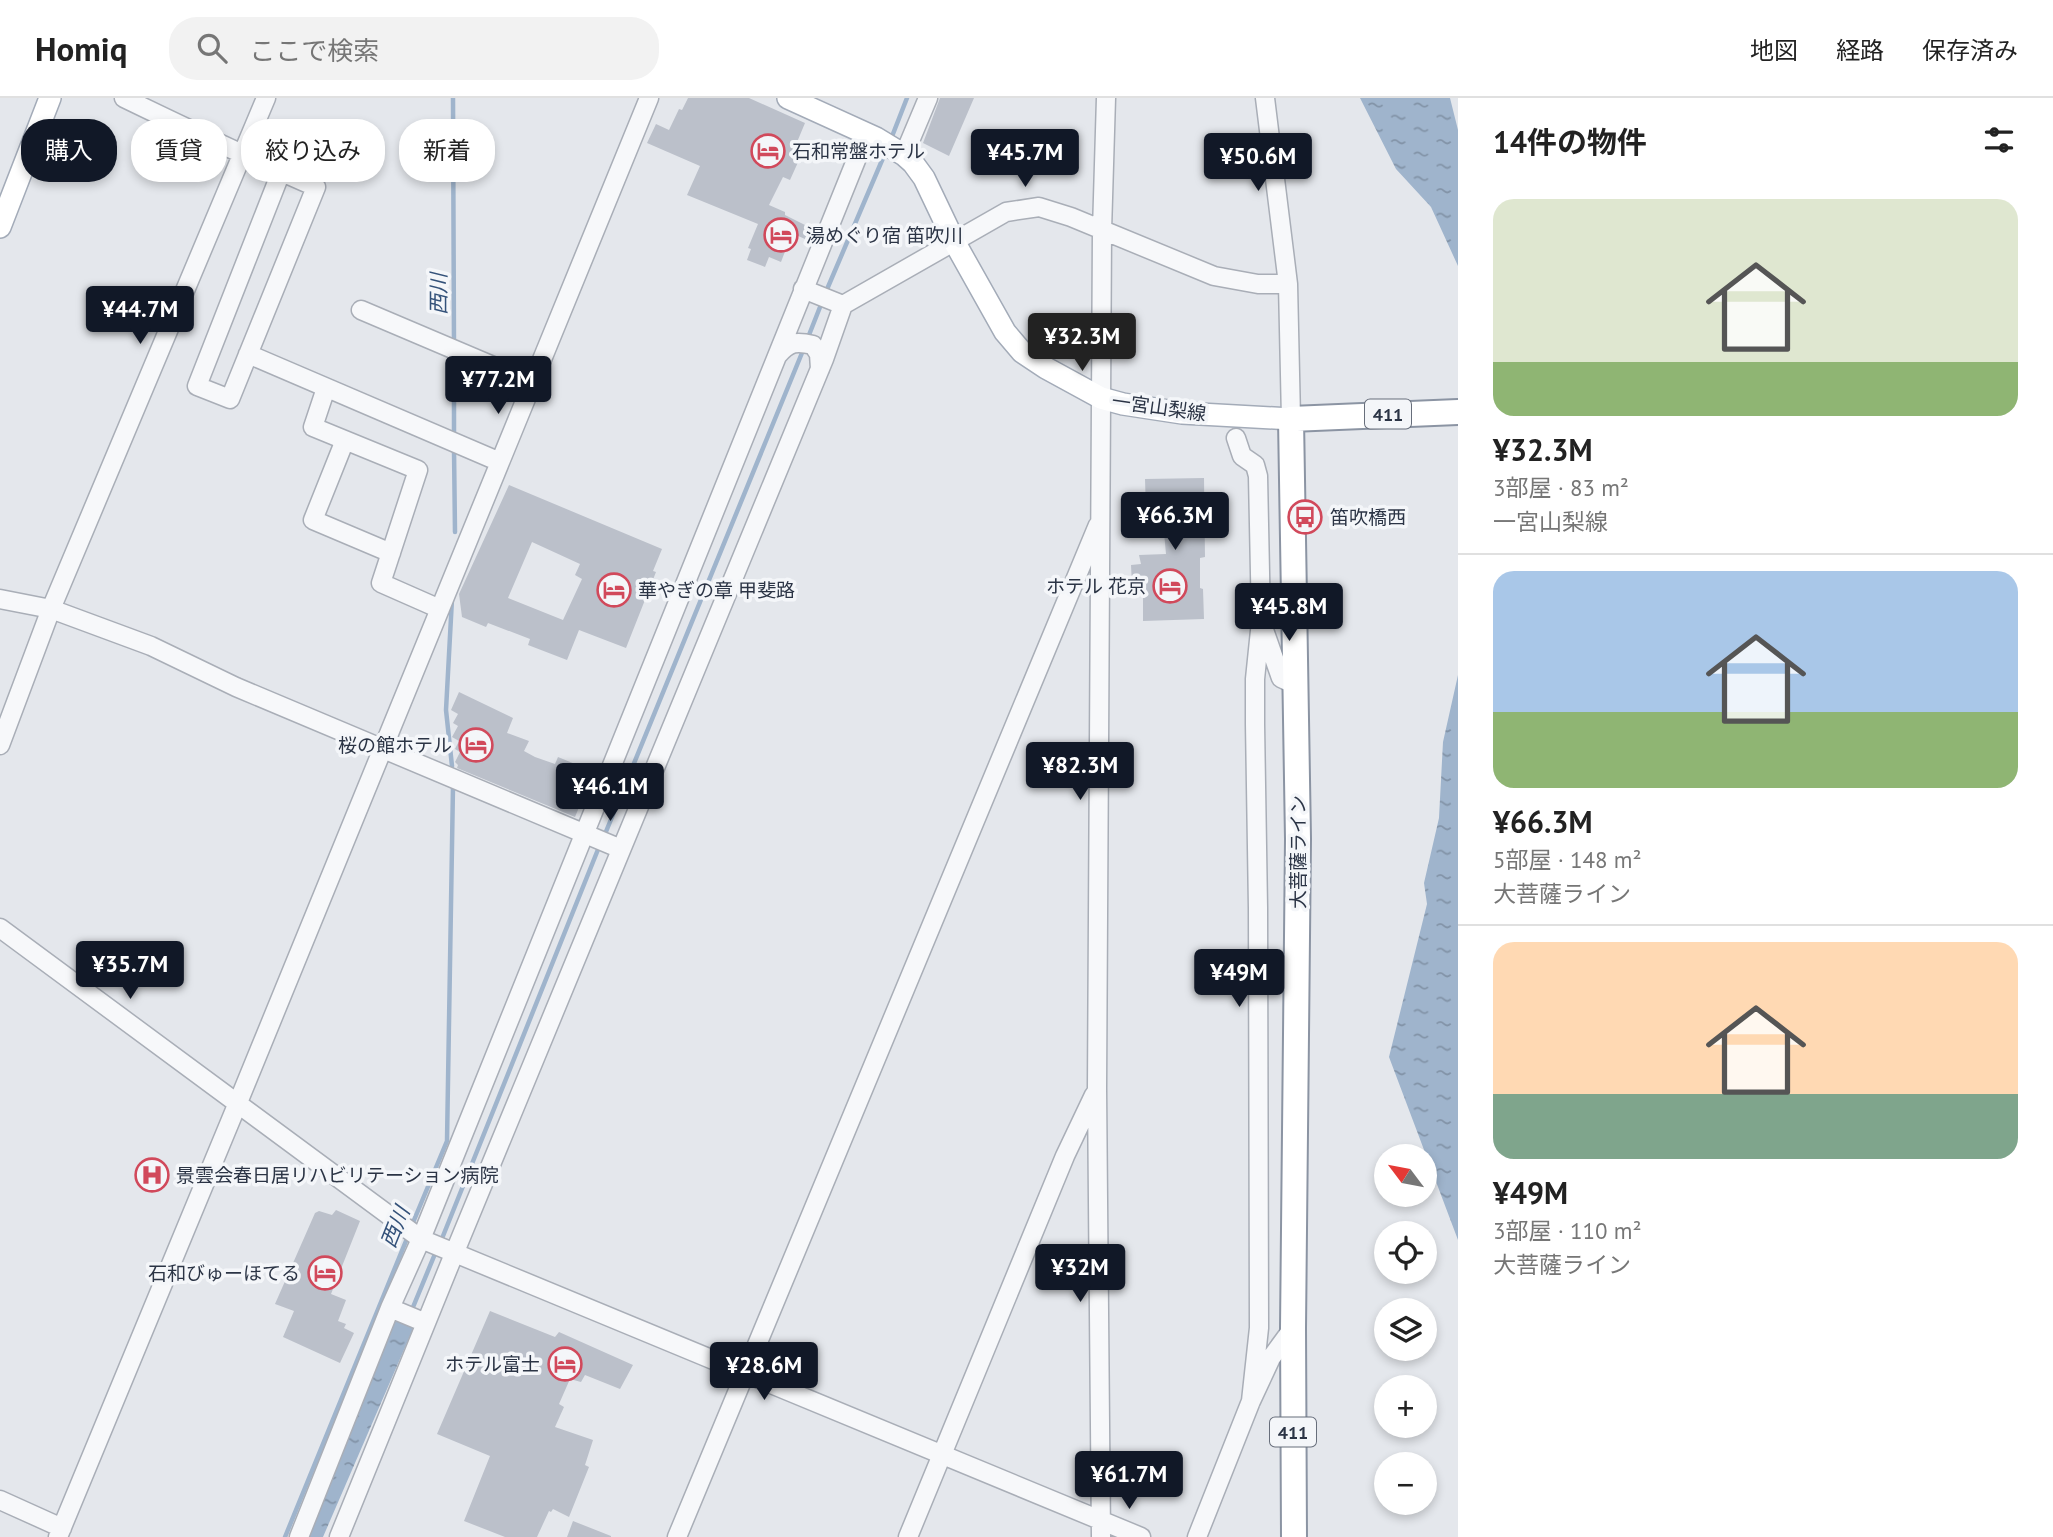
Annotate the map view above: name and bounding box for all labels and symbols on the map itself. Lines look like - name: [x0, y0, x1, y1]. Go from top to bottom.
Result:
- pin: ¥45.7M: [968, 130, 1082, 189]
- hotel icon: 石和常盤ホテル: [749, 132, 787, 170]
- pin: ¥50.6M: [1201, 134, 1315, 193]
- place label: 石和常盤ホテル: [792, 139, 925, 163]
- hotel icon: 湯めぐり宿 笛吹川: [762, 216, 800, 254]
- place label: 湯めぐり宿 笛吹川: [806, 223, 963, 247]
- water label: 西川: [425, 271, 452, 315]
- pin: ¥44.7M: [83, 286, 197, 346]
- pin: ¥32.3M: [1025, 314, 1139, 373]
- pin: ¥77.2M: [441, 356, 555, 416]
- street label: 一宮山梨線: [1110, 389, 1208, 425]
- road number: 411: [1365, 400, 1411, 428]
- pin: ¥66.3M: [1118, 492, 1232, 552]
- bus stop icon: 笛吹橋西: [1286, 498, 1324, 536]
- place label: 笛吹橋西: [1330, 505, 1406, 529]
- hotel icon: ホテル 花京: [1151, 567, 1189, 605]
- hotel icon: 華やぎの章 甲斐路: [595, 571, 633, 609]
- place label: ホテル 花京: [1046, 574, 1146, 598]
- place label: 華やぎの章 甲斐路: [638, 578, 795, 602]
- pin: ¥45.8M: [1232, 584, 1346, 643]
- hotel icon: 桜の館ホテル: [457, 726, 495, 764]
- place label: 桜の館ホテル: [338, 733, 452, 757]
- pin: ¥82.3M: [1023, 742, 1137, 802]
- pin: ¥46.1M: [553, 764, 667, 823]
- street label: 大菩薩ライン: [1286, 795, 1310, 909]
- pin: ¥35.7M: [73, 942, 187, 1001]
- pin: ¥49M: [1198, 950, 1280, 1009]
- north arrow: [1374, 1144, 1437, 1208]
- hospital icon: 景雲会春日居リハビリテーション病院: [133, 1156, 171, 1194]
- place label: 景雲会春日居リハビリテーション病院: [176, 1163, 499, 1187]
- water label: 西川: [375, 1201, 416, 1252]
- pin: ¥32M: [1039, 1244, 1121, 1304]
- hotel icon: 石和びゅーほてる: [306, 1254, 344, 1292]
- place label: 石和びゅーほてる: [148, 1261, 300, 1285]
- pin: ¥28.6M: [707, 1342, 821, 1402]
- hotel icon: ホテル富士: [546, 1345, 584, 1383]
- place label: ホテル富士: [445, 1352, 540, 1376]
- road number: 411: [1270, 1418, 1316, 1447]
- pin: ¥61.7M: [1072, 1452, 1186, 1511]

